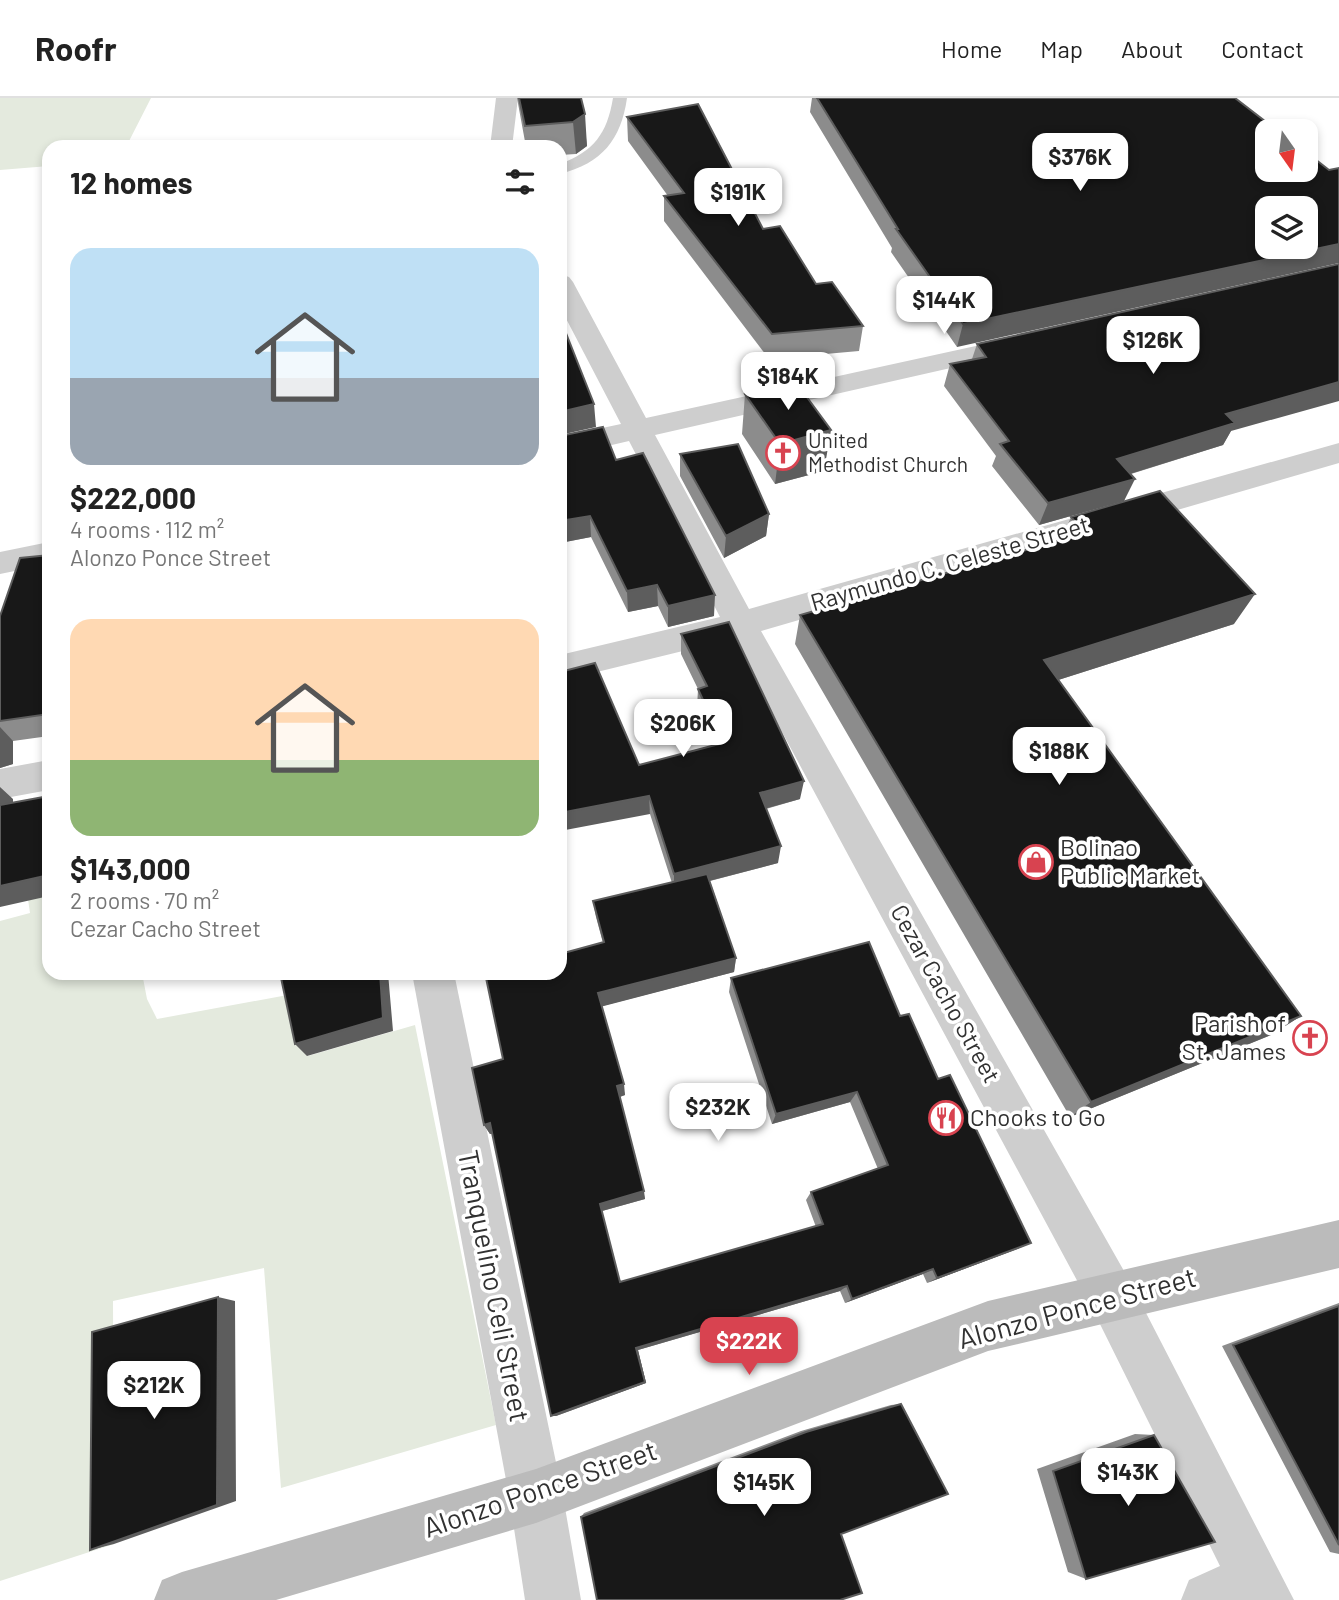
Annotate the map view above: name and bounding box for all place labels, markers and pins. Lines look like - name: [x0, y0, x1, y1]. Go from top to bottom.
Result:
- pin: $376K: [1031, 134, 1129, 193]
- pin: $191K: [689, 169, 787, 228]
- pin: $144K: [895, 276, 993, 336]
- pin: $126K: [1104, 316, 1202, 376]
- pin: $184K: [739, 352, 837, 412]
- place label: United Methodist Church: [808, 427, 968, 476]
- church icon: United Methodist Church: [764, 434, 802, 472]
- pin: $206K: [634, 700, 732, 759]
- pin: $188K: [1010, 728, 1108, 787]
- place label: Bolinao Public Market: [1060, 832, 1200, 889]
- shop icon: Bolinao Public Market: [1017, 843, 1055, 881]
- place label: Parish of St. James: [1182, 1008, 1286, 1065]
- church icon: Parish of St. James: [1291, 1019, 1329, 1057]
- pin: $232K: [669, 1084, 767, 1143]
- restaurant icon: Chooks to Go: [927, 1099, 965, 1137]
- place label: Chooks to Go: [970, 1102, 1106, 1131]
- pin: $222K: [700, 1318, 798, 1377]
- pin: $212K: [105, 1362, 203, 1421]
- pin: $143K: [1079, 1448, 1177, 1508]
- pin: $145K: [715, 1458, 813, 1518]

